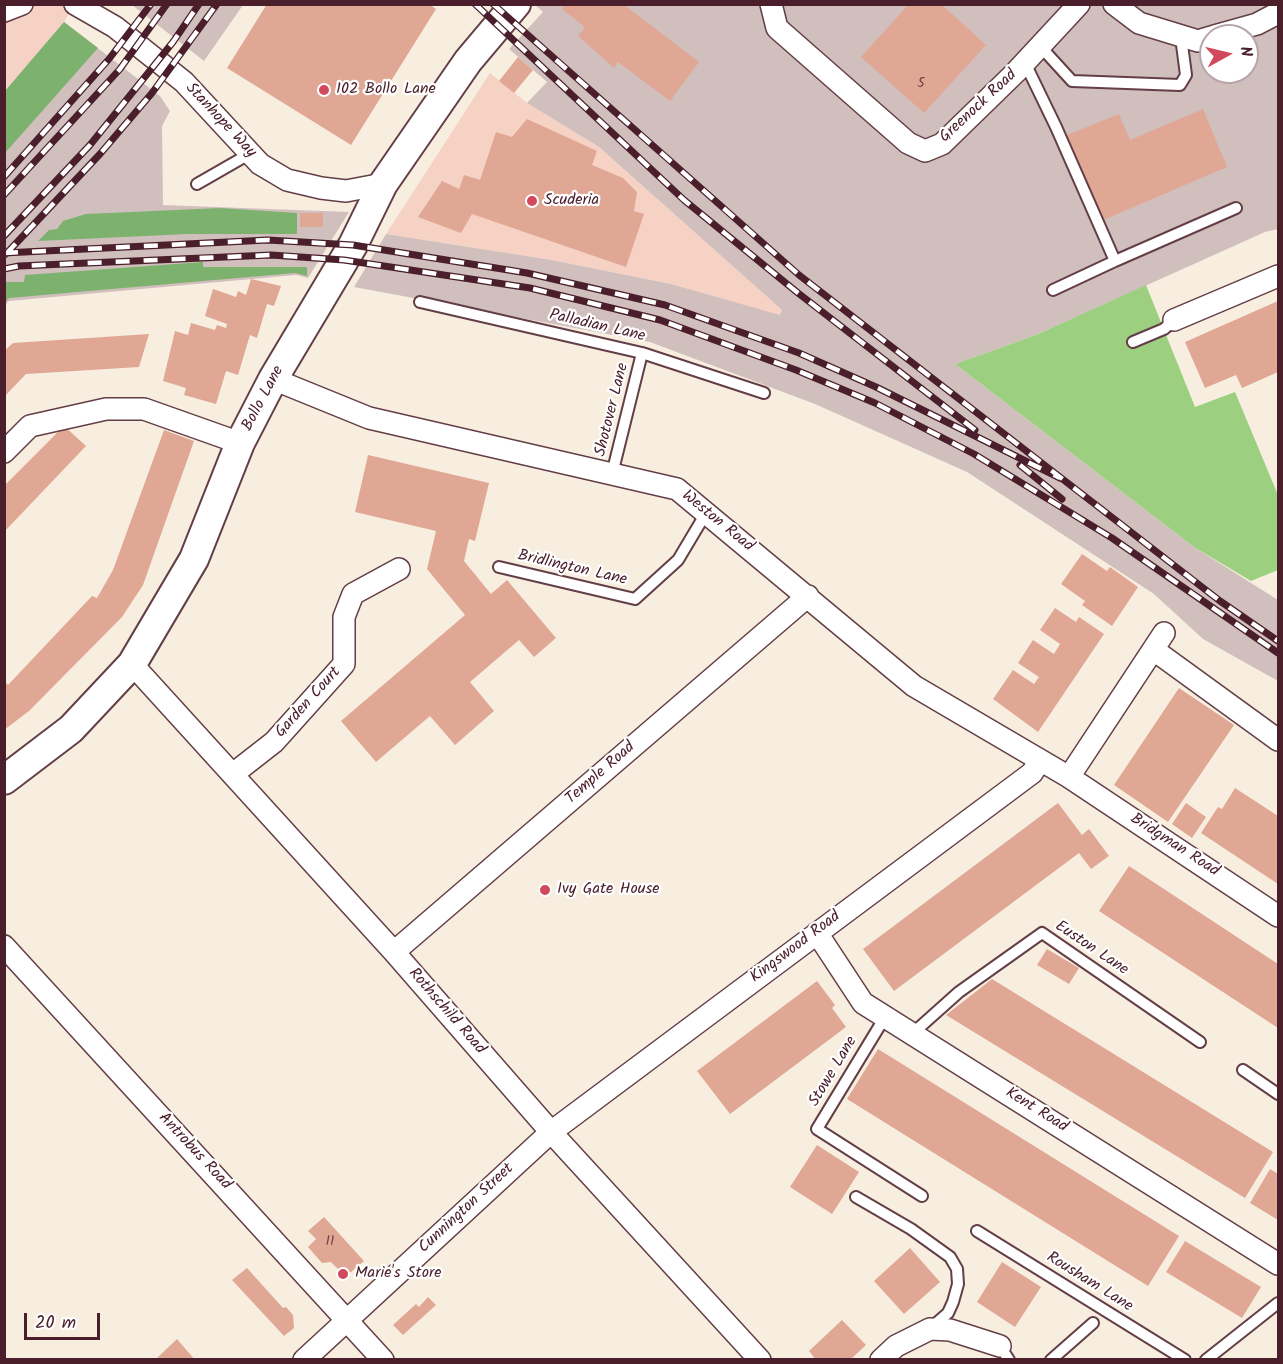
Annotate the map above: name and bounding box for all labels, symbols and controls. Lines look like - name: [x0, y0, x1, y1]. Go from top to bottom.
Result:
- north arrow: [1199, 24, 1259, 84]
- text: N: [1232, 45, 1258, 58]
- street label: Greenock Road: [936, 66, 1022, 148]
- house number: 5: [917, 77, 925, 93]
- street label: Stanhope Way: [180, 80, 260, 162]
- place label: 102 Bollo Lane: [336, 80, 436, 100]
- marker: 102 Bollo Lane: [317, 83, 331, 97]
- place label: Scuderia: [544, 191, 599, 211]
- marker: Scuderia: [525, 194, 539, 208]
- street label: Palladian Lane: [547, 307, 647, 347]
- street label: Shotover Lane: [592, 361, 634, 459]
- street label: Bollo Lane: [239, 363, 289, 435]
- street label: Weston Road: [677, 487, 757, 557]
- street label: Bridlington Lane: [516, 547, 628, 591]
- street label: Garden Court: [272, 664, 346, 742]
- street label: Temple Road: [562, 739, 640, 809]
- street label: Bridgman Road: [1126, 810, 1222, 882]
- place label: Ivy Gate House: [557, 880, 659, 900]
- marker: Ivy Gate House: [538, 883, 552, 897]
- street label: Kingswood Road: [747, 908, 845, 988]
- street label: Euston Lane: [1051, 917, 1131, 981]
- street label: Rothschild Road: [403, 965, 489, 1059]
- street label: Stowe Lane: [806, 1034, 862, 1110]
- street label: Kent Road: [1001, 1084, 1071, 1138]
- street label: Antrobus Road: [153, 1109, 235, 1195]
- street label: Cunnington Street: [415, 1160, 519, 1258]
- house number: 11: [326, 1235, 334, 1251]
- street label: Rousham Lane: [1042, 1249, 1136, 1317]
- place label: Marie's Store: [355, 1264, 441, 1284]
- marker: Marie's Store: [336, 1267, 350, 1281]
- scale bar: [27, 1301, 104, 1339]
- text: 20 m: [35, 1309, 76, 1338]

